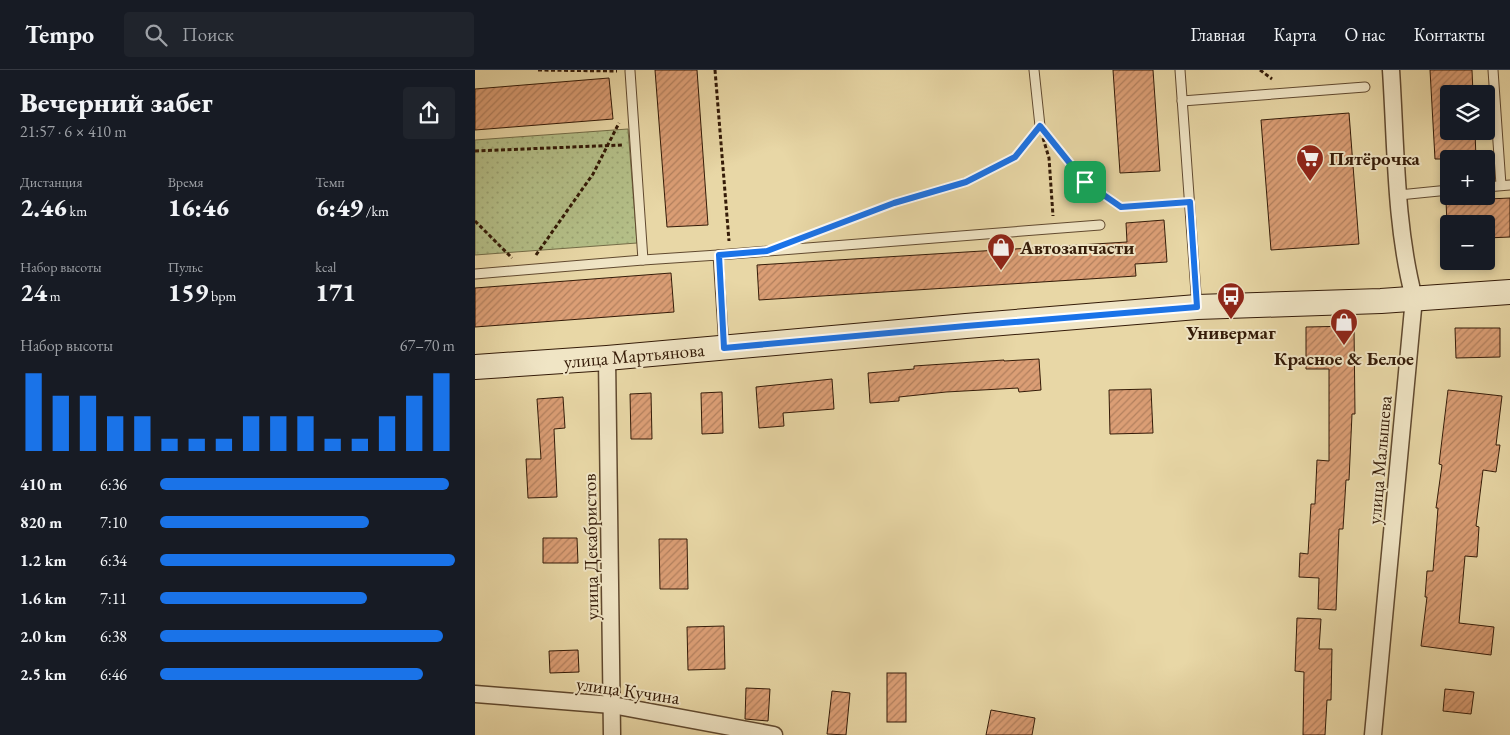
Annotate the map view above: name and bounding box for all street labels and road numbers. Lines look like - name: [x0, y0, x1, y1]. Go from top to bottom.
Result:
- street label: улица Мартьянова: [563, 337, 706, 374]
- street label: улица Малышева: [1361, 394, 1398, 526]
- street label: улица Декабристов: [577, 473, 604, 621]
- street label: улица Кучина: [575, 671, 682, 710]

